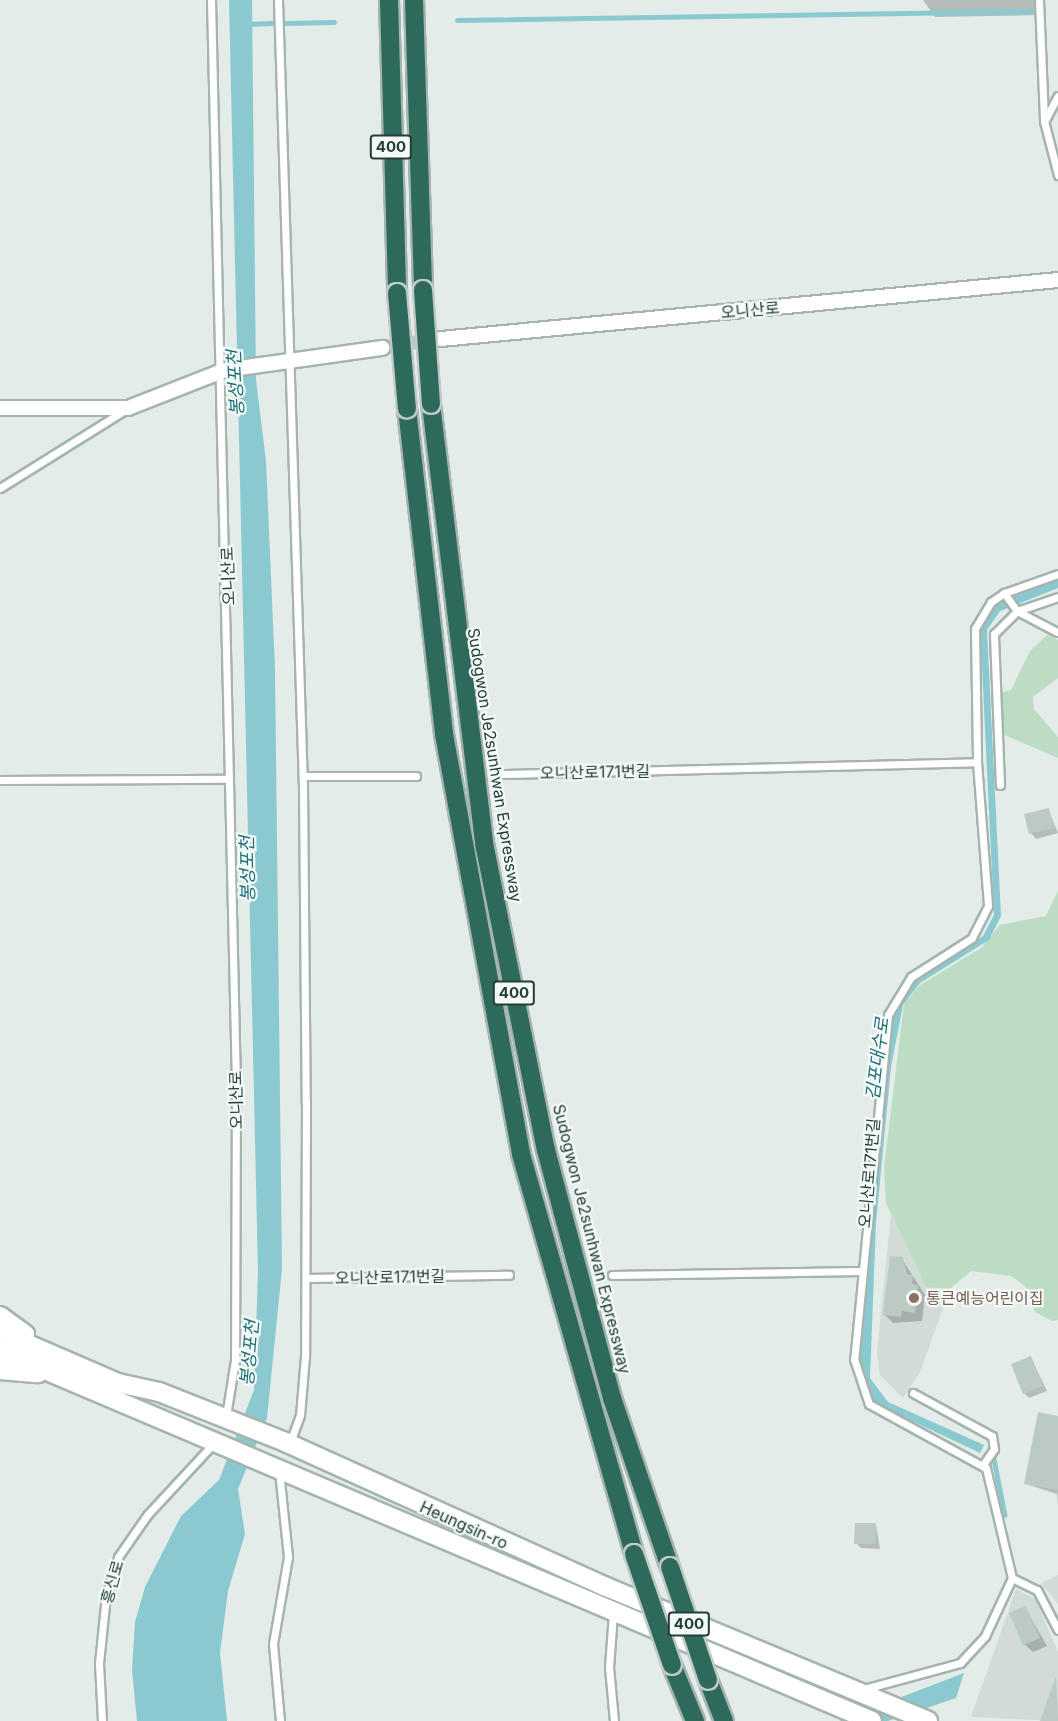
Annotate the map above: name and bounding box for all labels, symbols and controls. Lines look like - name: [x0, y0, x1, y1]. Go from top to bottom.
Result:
- road number: 400: [368, 135, 414, 159]
- street label: 오니산로: [720, 298, 780, 322]
- water label: 봉성포천: [223, 349, 249, 417]
- street label: 오니산로: [217, 546, 239, 606]
- street label: Sudogwon Je2sunhwan Expressway: [464, 627, 526, 903]
- street label: 오니산로171번길: [540, 761, 650, 783]
- water label: 봉성포천: [237, 836, 259, 902]
- road number: 400: [492, 981, 536, 1005]
- water label: 김포대수로: [862, 1017, 894, 1101]
- street label: 오니산로: [226, 1070, 246, 1130]
- street label: Sudogwon Je2sunhwan Expressway: [549, 1102, 635, 1376]
- street label: 오니산로171번길: [855, 1117, 883, 1229]
- street label: 오니산로171번길: [335, 1266, 445, 1288]
- place label: 통큰예능어린이집: [926, 1288, 1044, 1308]
- marker: 통큰예능어린이집: [907, 1291, 921, 1305]
- water label: 봉성포천: [236, 1319, 264, 1387]
- street label: Heungsin-ro: [417, 1497, 511, 1553]
- street label: 흥신로: [97, 1558, 127, 1606]
- road number: 400: [666, 1612, 712, 1636]

